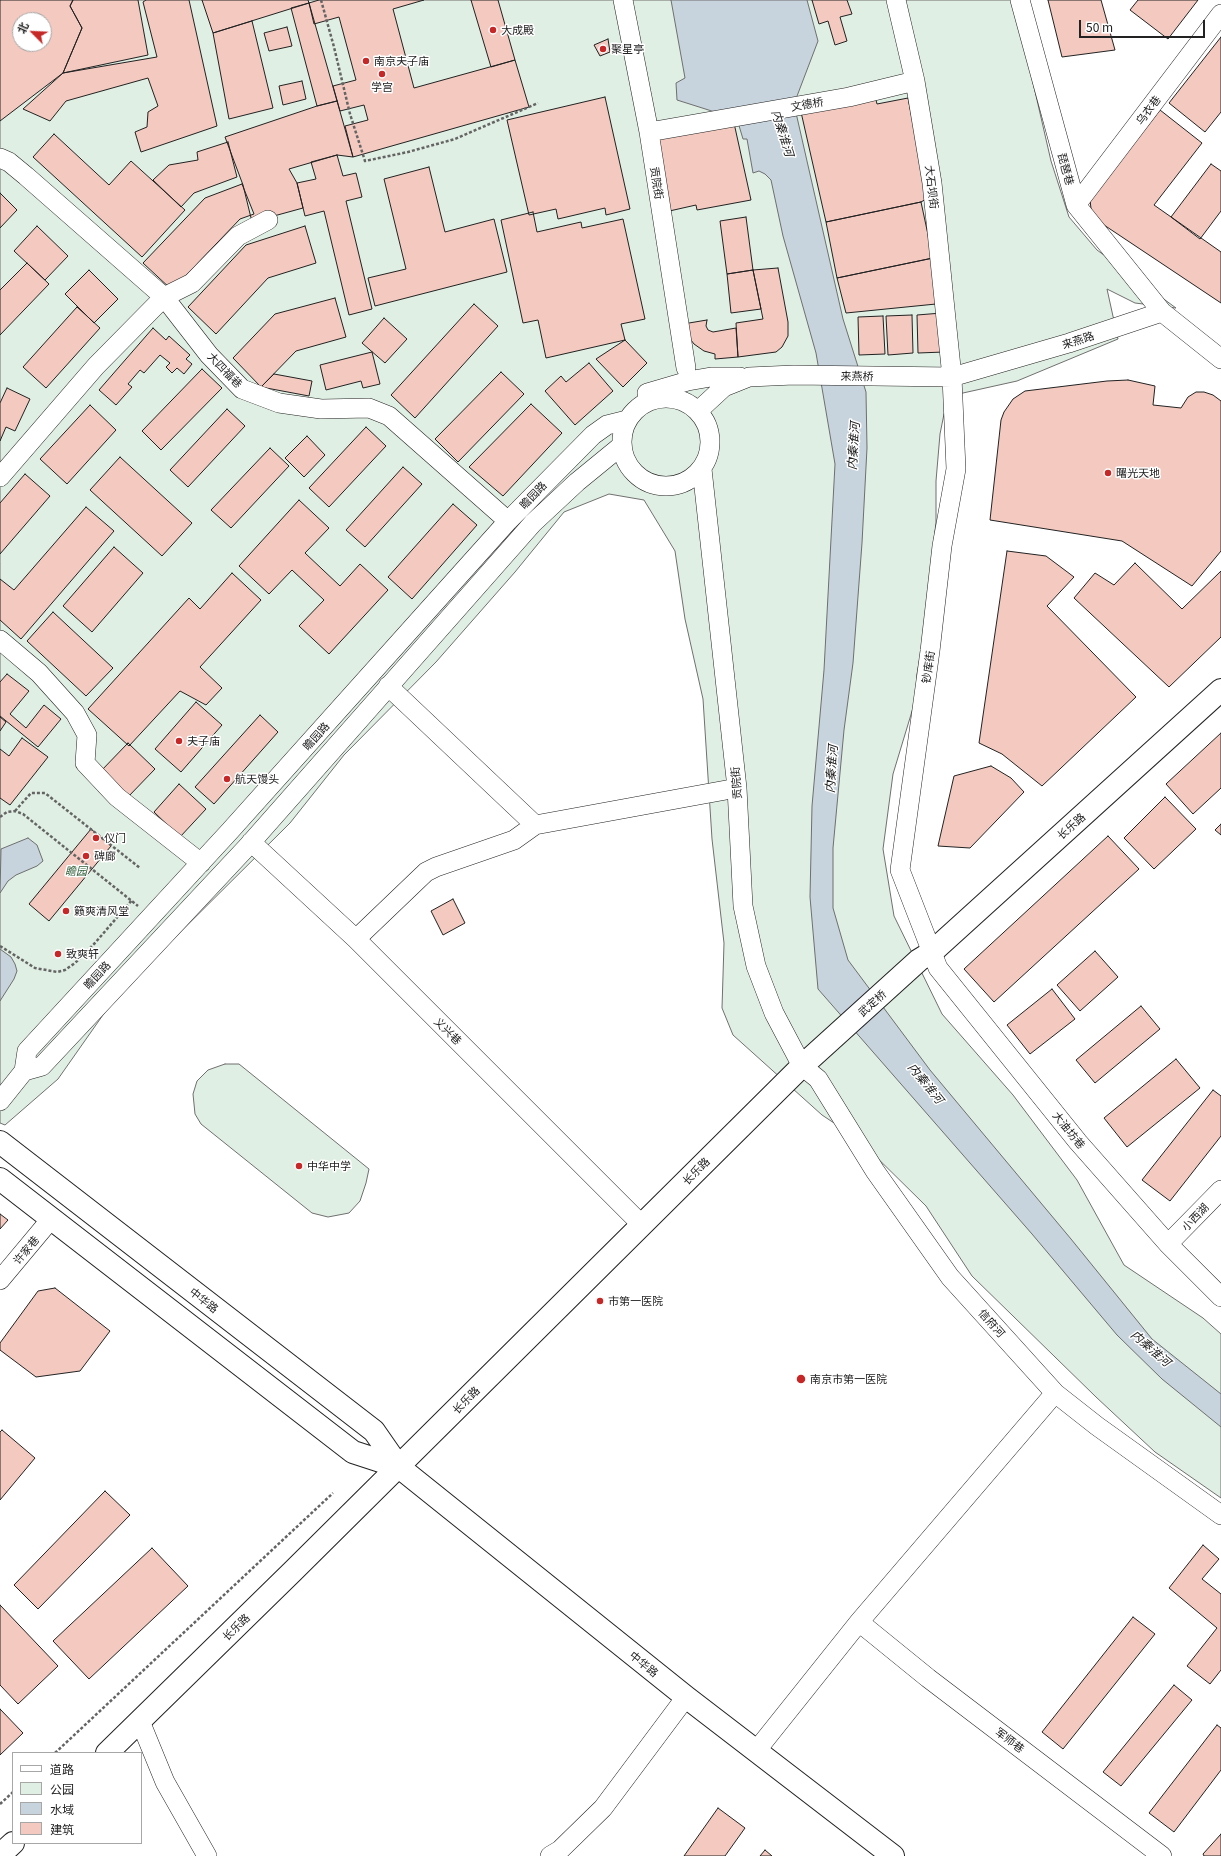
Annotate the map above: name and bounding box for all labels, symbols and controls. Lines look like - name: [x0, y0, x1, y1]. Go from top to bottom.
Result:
- north arrow: [12, 12, 52, 52]
- scale bar: [1081, 12, 1207, 38]
- text: 50 m: [1086, 18, 1113, 35]
- text: 北: [12, 19, 31, 36]
- place label: 大成殿: [501, 23, 534, 37]
- marker: 大成殿: [488, 25, 498, 35]
- place label: 聚星亭: [611, 42, 644, 56]
- marker: 聚星亭: [598, 44, 608, 54]
- place label: 南京夫子庙: [374, 54, 429, 68]
- marker: 南京夫子庙: [361, 56, 371, 66]
- marker: 学宫: [377, 69, 387, 79]
- place label: 学宫: [371, 80, 393, 94]
- street label: 乌衣巷: [1133, 93, 1163, 127]
- street label: 文德桥: [790, 95, 824, 113]
- water label: 内秦淮河: [769, 108, 797, 158]
- street label: 琵琶巷: [1055, 151, 1077, 187]
- street label: 大石坝街: [923, 164, 941, 210]
- street label: 贡院街: [648, 166, 666, 200]
- street label: 来燕路: [1060, 329, 1096, 351]
- street label: 大四福巷: [205, 350, 245, 390]
- street label: 来燕桥: [840, 369, 874, 383]
- water label: 内秦淮河: [844, 422, 862, 470]
- place label: 曙光天地: [1116, 466, 1160, 480]
- marker: 曙光天地: [1103, 468, 1113, 478]
- street label: 瞻园路: [517, 479, 549, 511]
- street label: 钞库街: [919, 650, 937, 684]
- street label: 瞻园路: [300, 719, 332, 753]
- place label: 夫子庙: [187, 734, 220, 748]
- marker: 夫子庙: [174, 736, 184, 746]
- water label: 内秦淮河: [822, 745, 840, 793]
- street label: 贡院街: [728, 766, 744, 800]
- place label: 航天馒头: [235, 772, 279, 786]
- marker: 航天馒头: [222, 774, 232, 784]
- street label: 长乐路: [1054, 810, 1088, 842]
- place label: 仪门: [104, 831, 126, 845]
- marker: 仪门: [91, 833, 101, 843]
- place label: 碑廊: [94, 849, 116, 863]
- marker: 碑廊: [81, 851, 91, 861]
- park label: 瞻园: [65, 864, 87, 878]
- place label: 籁爽清风堂: [74, 904, 129, 918]
- marker: 籁爽清风堂: [61, 906, 71, 916]
- place label: 致爽轩: [66, 947, 99, 961]
- marker: 致爽轩: [53, 949, 63, 959]
- street label: 瞻园路: [81, 958, 113, 992]
- street label: 武定桥: [855, 987, 889, 1019]
- street label: 义兴巷: [432, 1015, 464, 1047]
- water label: 内秦淮河: [905, 1060, 947, 1106]
- street label: 大油坊巷: [1050, 1109, 1088, 1151]
- street label: 长乐路: [680, 1155, 712, 1187]
- place label: 中华中学: [307, 1159, 351, 1173]
- marker: 中华中学: [294, 1161, 304, 1171]
- street label: 小西湖: [1179, 1201, 1211, 1233]
- street label: 许家巷: [10, 1233, 42, 1267]
- street label: 中华路: [187, 1285, 221, 1315]
- place label: 市第一医院: [608, 1294, 663, 1308]
- marker: 市第一医院: [595, 1296, 605, 1306]
- street label: 信府河: [976, 1306, 1008, 1340]
- water label: 内秦淮河: [1128, 1327, 1174, 1369]
- place label: 南京市第一医院: [810, 1372, 887, 1386]
- marker: 南京市第一医院: [795, 1373, 807, 1385]
- street label: 长乐路: [450, 1384, 482, 1416]
- street label: 长乐路: [220, 1611, 252, 1643]
- street label: 中华路: [627, 1648, 661, 1680]
- street label: 军师巷: [993, 1725, 1027, 1755]
- legend: [12, 1752, 142, 1844]
- text: 道路: [50, 1760, 74, 1777]
- text: 公园: [50, 1780, 74, 1797]
- text: 水域: [50, 1800, 74, 1817]
- text: 建筑: [50, 1820, 74, 1837]

